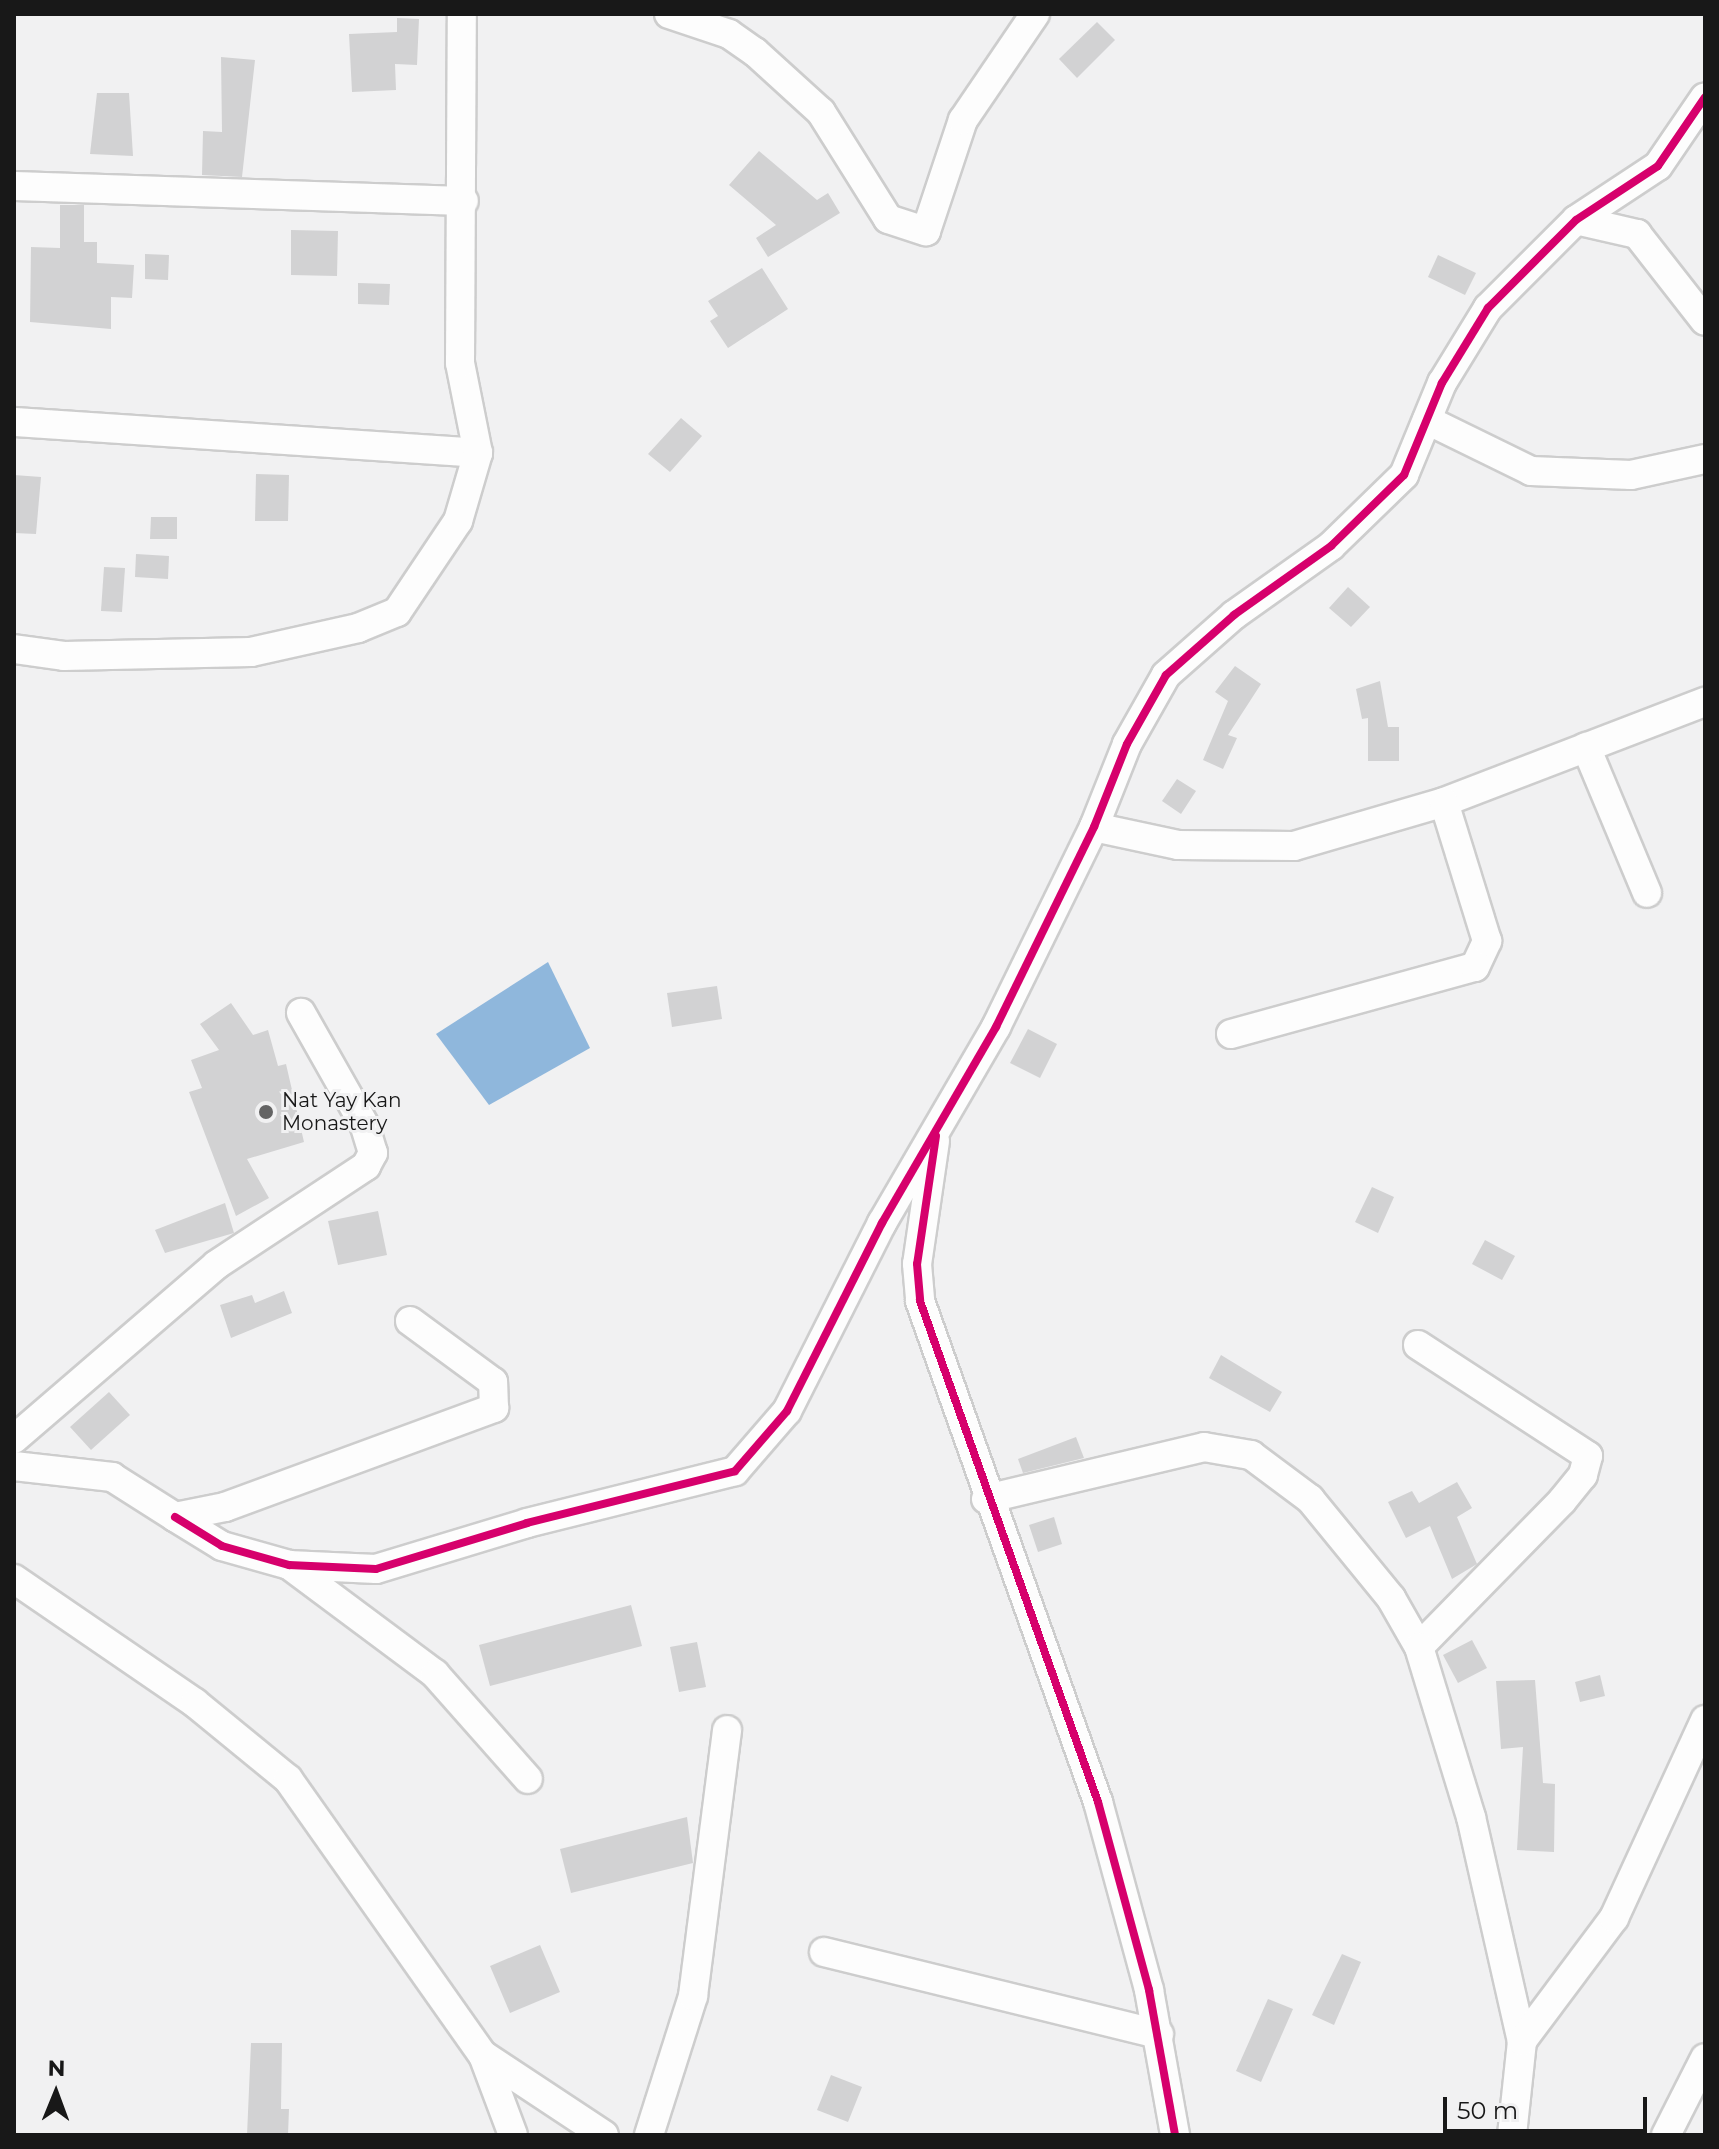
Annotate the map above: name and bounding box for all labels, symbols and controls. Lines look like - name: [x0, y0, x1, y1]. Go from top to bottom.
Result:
- place label: Nat Yay Kan Monastery: [282, 1088, 402, 1135]
- marker: Nat Yay Kan Monastery: [257, 1103, 275, 1121]
- north arrow: [16, 2053, 96, 2133]
- text: N: [47, 2055, 66, 2082]
- scale bar: [1447, 2081, 1651, 2131]
- text: 50 m: [1457, 2096, 1518, 2125]

